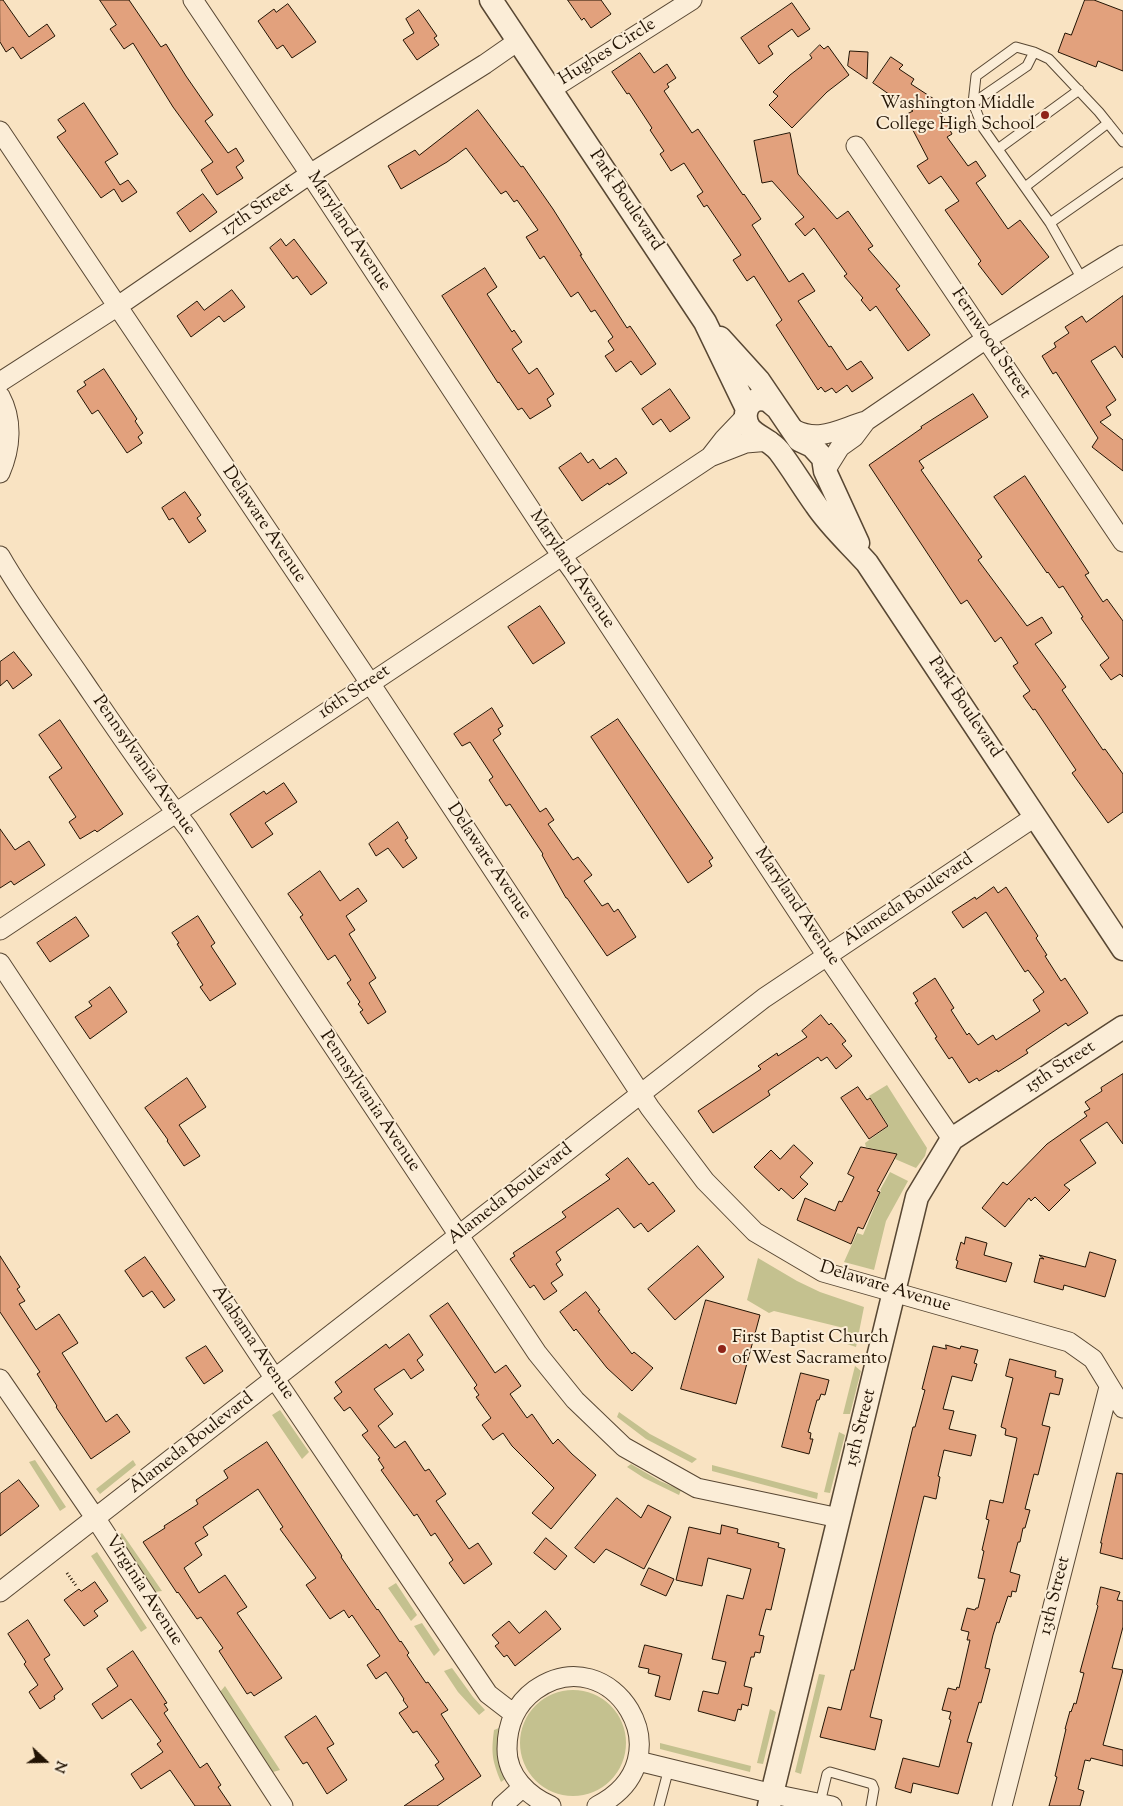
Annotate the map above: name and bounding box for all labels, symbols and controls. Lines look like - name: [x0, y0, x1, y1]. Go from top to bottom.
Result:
- street label: Hughes Circle: [555, 15, 661, 91]
- place label: Washington Middle College High School: [876, 94, 1035, 136]
- marker: Washington Middle College High School: [1039, 109, 1051, 121]
- street label: Park Boulevard: [583, 146, 667, 256]
- street label: Maryland Avenue: [301, 168, 395, 296]
- street label: 17th Street: [218, 178, 298, 242]
- street label: Fernwood Street: [945, 285, 1035, 403]
- street label: Delaware Avenue: [216, 462, 310, 588]
- street label: Maryland Avenue: [523, 507, 619, 633]
- street label: Park Boulevard: [922, 653, 1006, 763]
- street label: 16th Street: [315, 661, 395, 725]
- street label: Pennsylvania Avenue: [87, 692, 199, 840]
- street label: Delaware Avenue: [441, 799, 535, 925]
- street label: Maryland Avenue: [748, 844, 844, 970]
- street label: Alameda Boulevard: [840, 849, 978, 953]
- street label: Pennsylvania Avenue: [314, 1027, 424, 1177]
- street label: 15th Street: [1022, 1037, 1100, 1099]
- street label: Alameda Boulevard: [444, 1140, 578, 1250]
- street label: Delaware Avenue: [817, 1258, 953, 1318]
- street label: Alabama Avenue: [206, 1282, 298, 1404]
- place label: First Baptist Church of West Sacramento: [732, 1328, 889, 1370]
- marker: First Baptist Church of West Sacramento: [716, 1343, 728, 1355]
- street label: 15th Street: [842, 1387, 882, 1469]
- street label: Alameda Boulevard: [125, 1389, 259, 1499]
- street label: Virginia Avenue: [99, 1532, 187, 1650]
- street label: 13th Street: [1036, 1554, 1076, 1638]
- north arrow: [20, 1736, 70, 1786]
- text: N: [48, 1758, 70, 1775]

